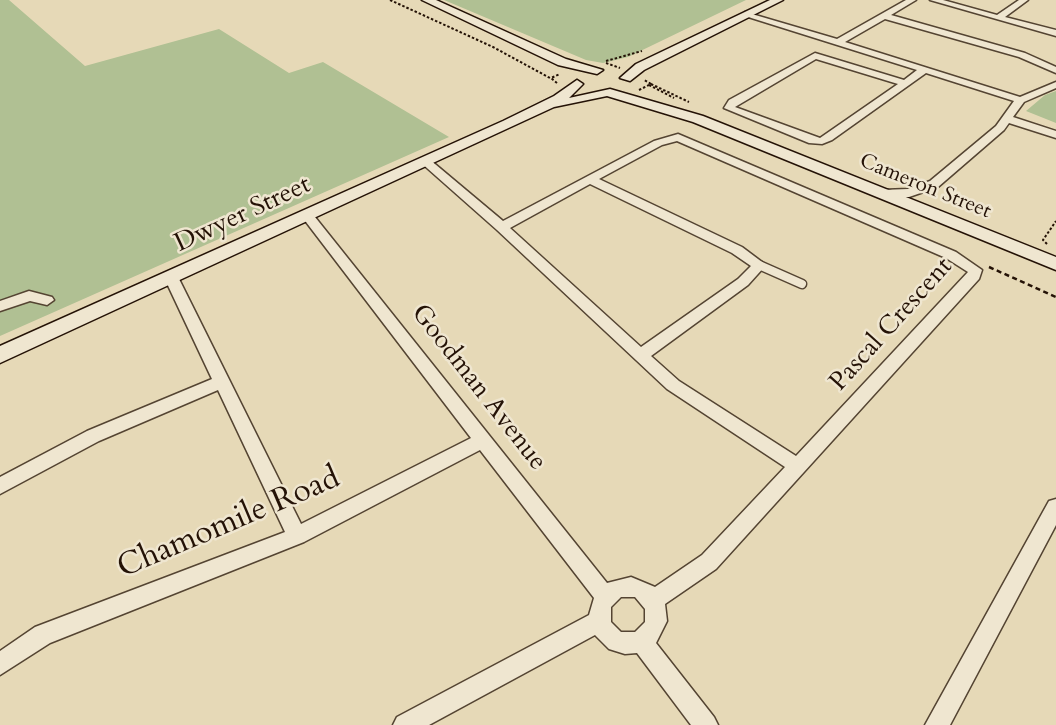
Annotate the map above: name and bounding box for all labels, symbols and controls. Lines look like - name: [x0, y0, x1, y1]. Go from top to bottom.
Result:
- street label: Cameron Street: [856, 149, 994, 225]
- street label: Dwyer Street: [170, 170, 316, 260]
- street label: Pascal Crescent: [824, 252, 960, 398]
- street label: Goodman Avenue: [404, 299, 552, 477]
- street label: Chamomile Road: [112, 460, 346, 588]

